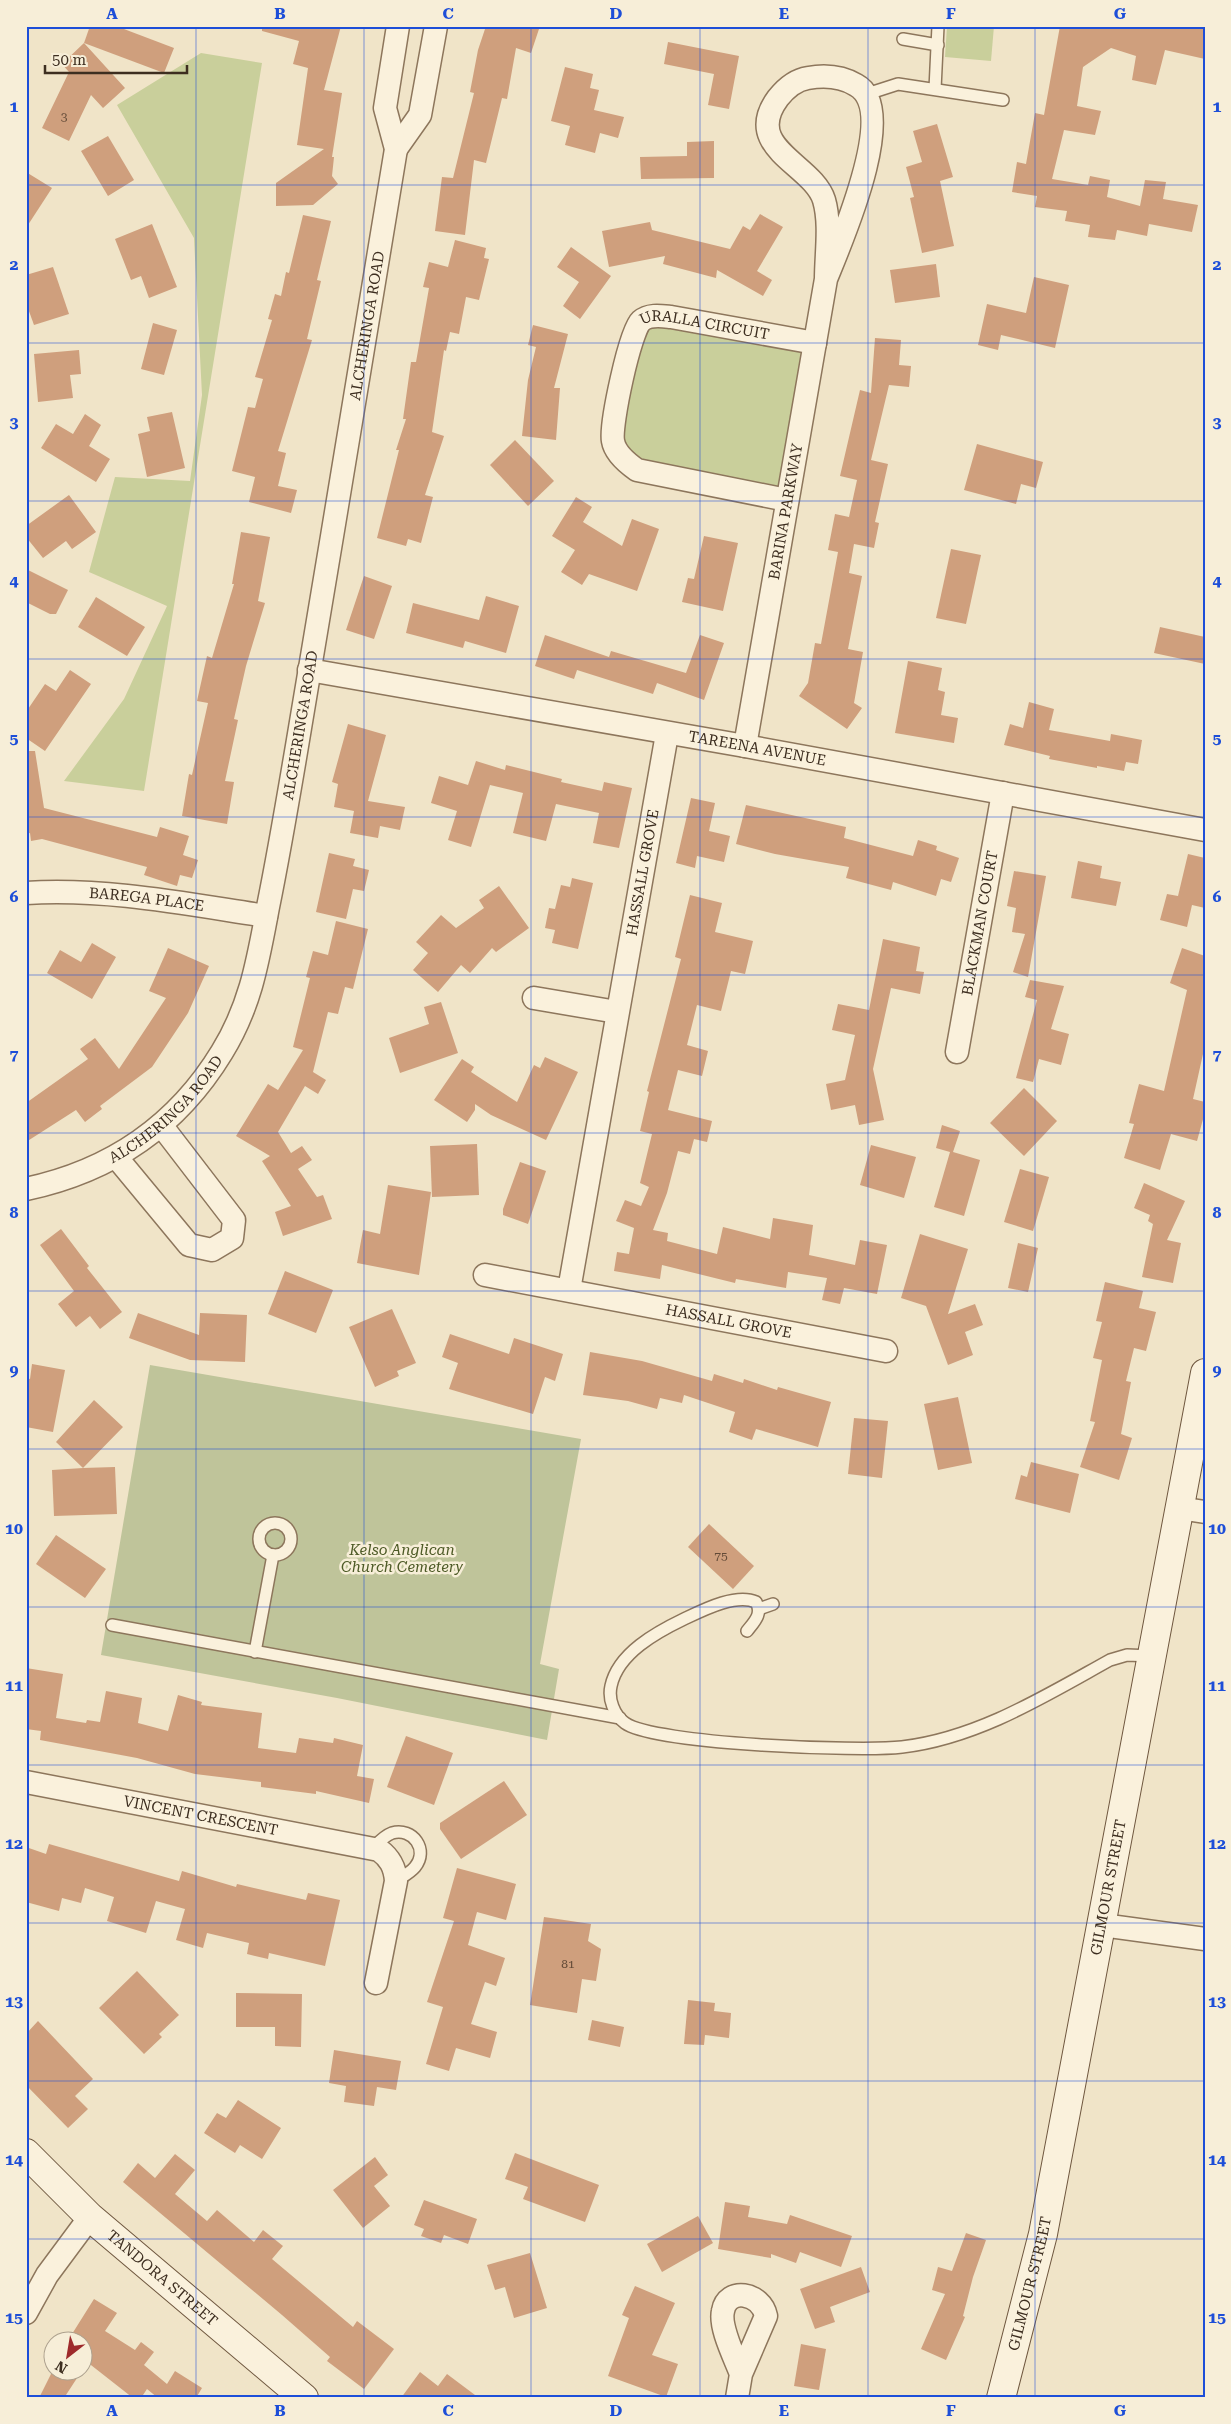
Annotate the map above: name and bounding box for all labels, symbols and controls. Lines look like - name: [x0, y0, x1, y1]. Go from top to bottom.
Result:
- text: A: [106, 4, 118, 23]
- text: B: [274, 4, 286, 23]
- text: C: [442, 4, 454, 23]
- text: D: [610, 4, 623, 23]
- text: E: [779, 4, 789, 23]
- text: F: [946, 4, 956, 23]
- text: G: [1114, 4, 1127, 23]
- scale bar: [45, 42, 188, 74]
- text: 50 m: [52, 51, 87, 69]
- text: 1: [10, 97, 19, 116]
- text: 1: [1213, 97, 1222, 116]
- house number: 3: [61, 110, 68, 124]
- street label: ALCHERINGA ROAD: [346, 250, 388, 402]
- text: 2: [10, 255, 19, 274]
- text: 2: [1213, 255, 1222, 274]
- street label: URALLA CIRCUIT: [636, 307, 771, 344]
- text: 3: [10, 413, 19, 432]
- text: 3: [1213, 413, 1222, 432]
- street label: BARINA PARKWAY: [765, 441, 806, 581]
- text: 4: [10, 571, 19, 590]
- text: 4: [1213, 571, 1222, 590]
- street label: ALCHERINGA ROAD: [279, 649, 322, 801]
- street label: TAREENA AVENUE: [687, 727, 827, 770]
- text: 5: [10, 729, 19, 748]
- text: 5: [1213, 729, 1222, 748]
- street label: HASSALL GROVE: [623, 808, 663, 937]
- street label: BLACKMAN COURT: [958, 849, 1002, 997]
- street label: BAREGA PLACE: [88, 884, 205, 915]
- text: 6: [10, 887, 19, 906]
- text: 6: [1213, 887, 1222, 906]
- text: 7: [10, 1045, 19, 1064]
- text: 7: [1213, 1045, 1222, 1064]
- street label: ALCHERINGA ROAD: [106, 1052, 226, 1167]
- text: 8: [10, 1203, 19, 1222]
- text: 8: [1213, 1203, 1222, 1222]
- street label: HASSALL GROVE: [664, 1300, 793, 1342]
- text: 9: [10, 1361, 19, 1380]
- text: 9: [1213, 1361, 1222, 1380]
- text: 10: [5, 1519, 23, 1538]
- text: 10: [1208, 1519, 1226, 1538]
- park label: Kelso Anglican Church Cemetery: [341, 1541, 463, 1576]
- house number: 75: [714, 1549, 728, 1563]
- text: 11: [5, 1676, 23, 1695]
- text: 11: [1208, 1676, 1226, 1695]
- street label: VINCENT CRESCENT: [122, 1792, 280, 1839]
- street label: GILMOUR STREET: [1087, 1818, 1130, 1957]
- text: 12: [5, 1834, 23, 1853]
- text: 12: [1208, 1834, 1226, 1853]
- house number: 81: [561, 1957, 575, 1971]
- text: 13: [5, 1992, 23, 2011]
- text: 13: [1208, 1992, 1226, 2011]
- text: 14: [5, 2150, 23, 2169]
- text: 14: [1208, 2150, 1226, 2169]
- street label: GILMOUR STREET: [1004, 2215, 1055, 2353]
- street label: TANDORA STREET: [103, 2226, 221, 2330]
- text: 15: [5, 2308, 23, 2327]
- text: 15: [1208, 2308, 1226, 2327]
- north arrow: [42, 2332, 92, 2382]
- text: N: [52, 2357, 70, 2377]
- text: A: [106, 2401, 118, 2420]
- text: B: [274, 2401, 286, 2420]
- text: C: [442, 2401, 454, 2420]
- text: D: [610, 2401, 623, 2420]
- text: E: [779, 2401, 789, 2420]
- text: F: [946, 2401, 956, 2420]
- text: G: [1114, 2401, 1127, 2420]

